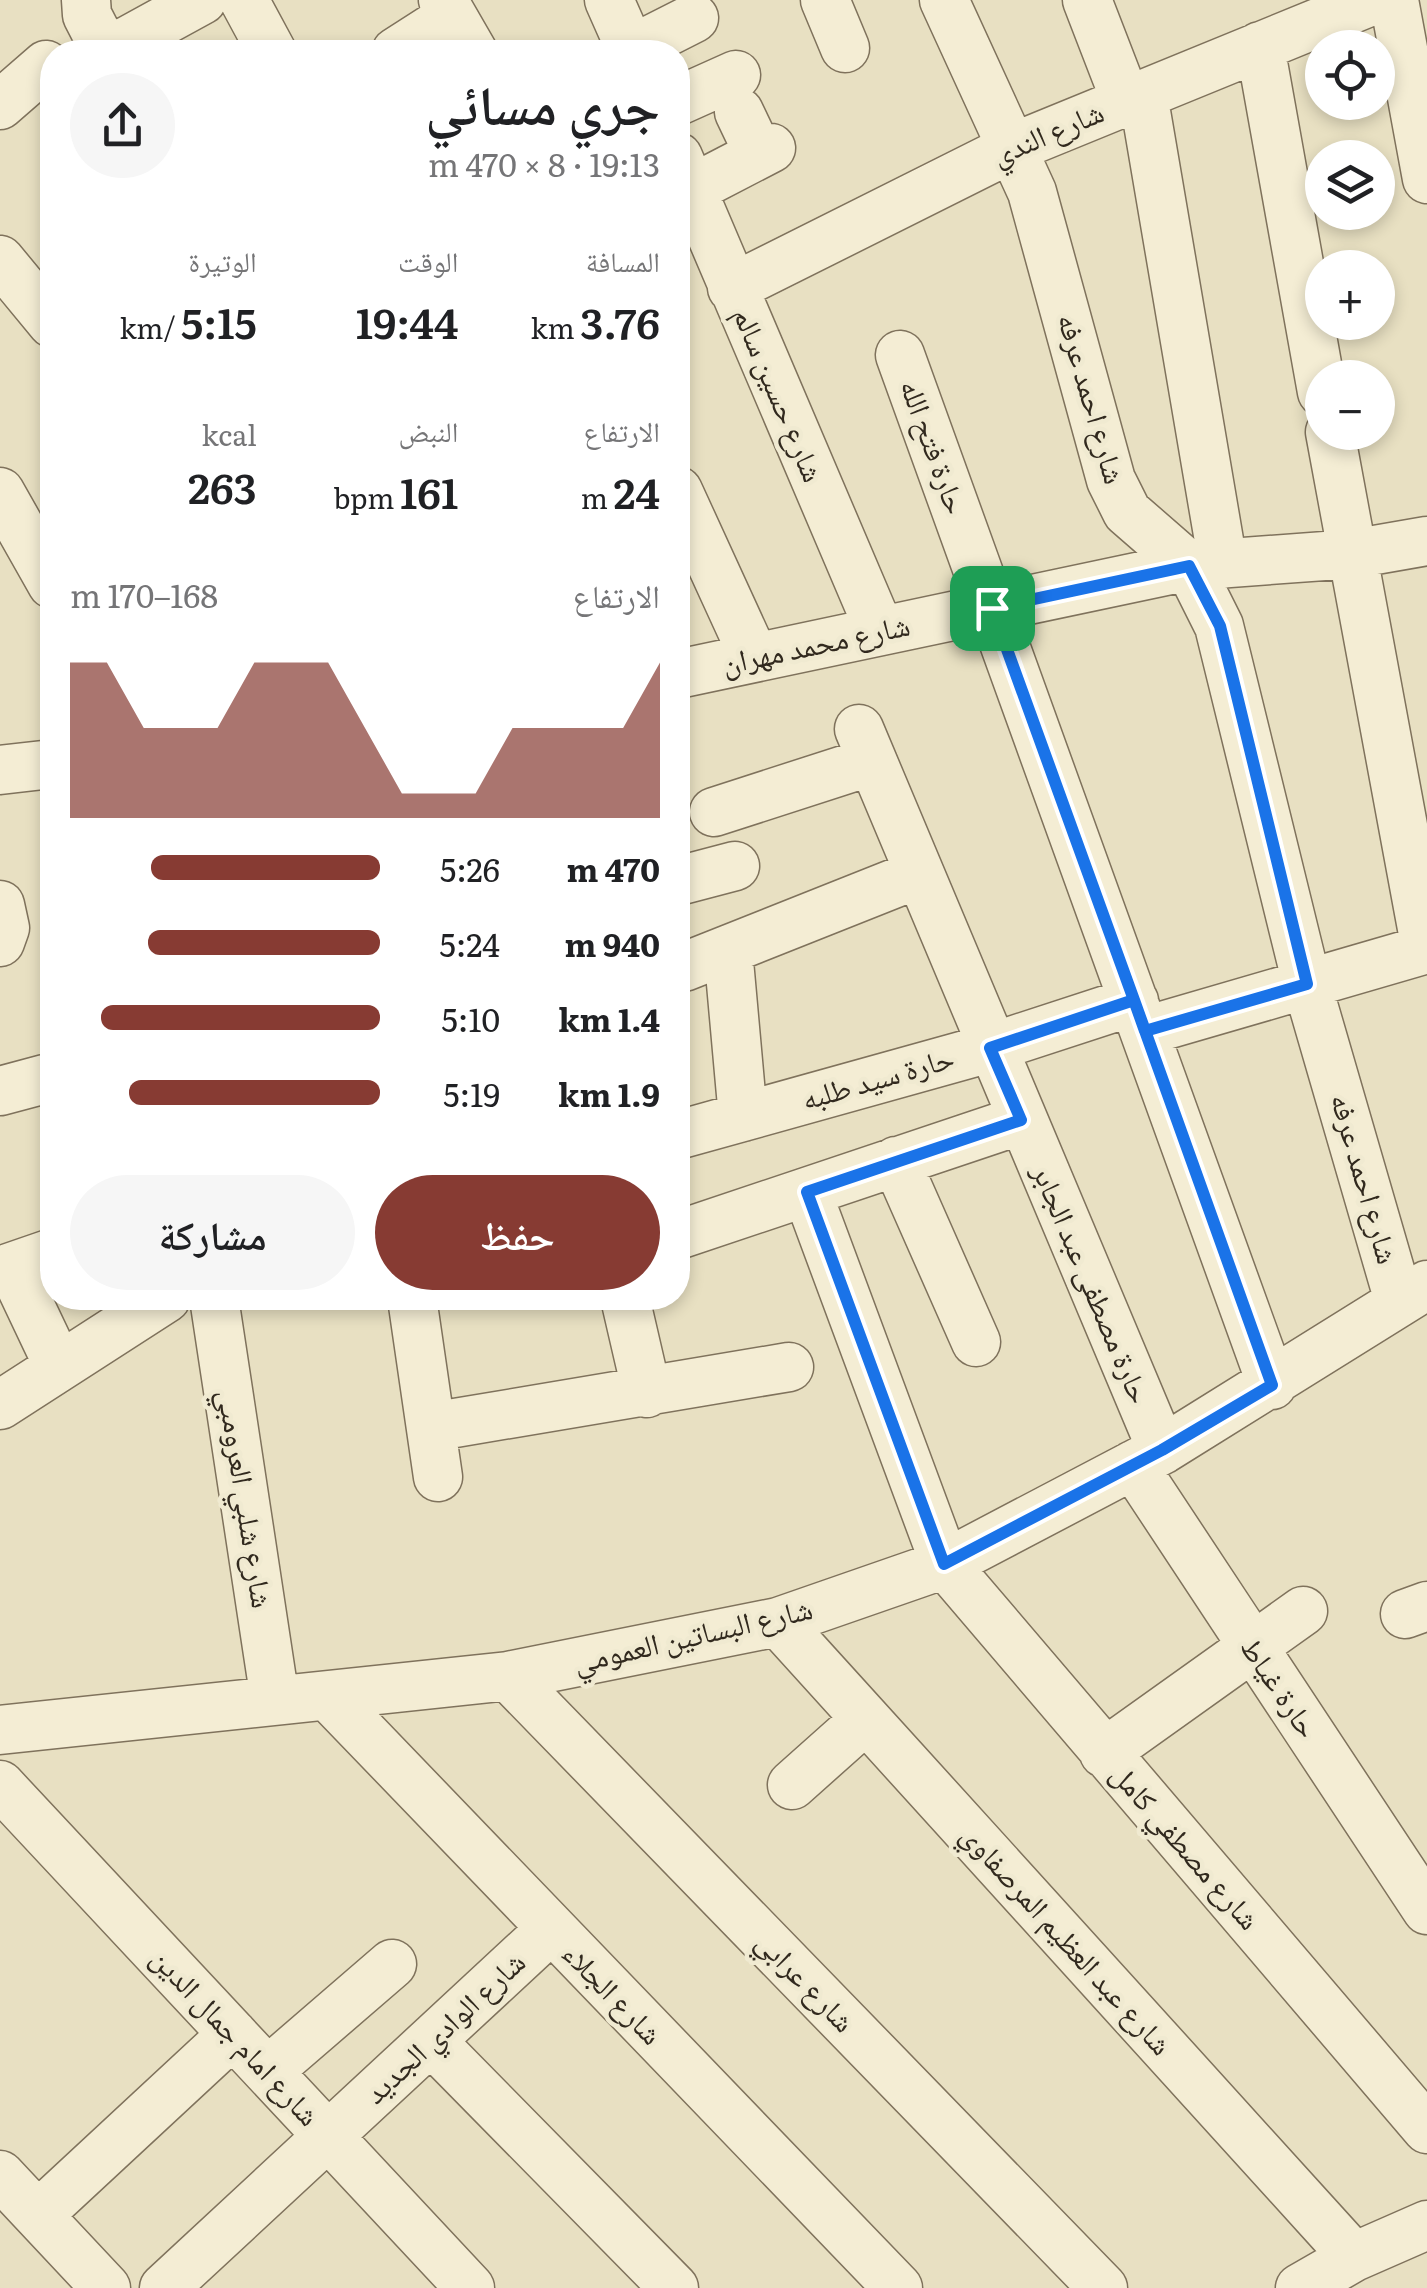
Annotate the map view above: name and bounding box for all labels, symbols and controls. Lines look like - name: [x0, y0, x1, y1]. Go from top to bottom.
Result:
- map controls: [1305, 30, 1395, 450]
- button: locate: [1305, 30, 1395, 120]
- text: جري مسائي: [425, 60, 660, 142]
- button: share: [70, 73, 175, 178]
- street label: شارع الندي: [984, 88, 1112, 179]
- text: 19:13 · 8 × 470 m: [428, 139, 660, 187]
- button: layers: [1305, 140, 1395, 230]
- text: الوتيرة: [189, 239, 257, 281]
- text: الوقت: [398, 239, 458, 281]
- text: المسافة: [586, 239, 660, 281]
- button: +: [1305, 250, 1395, 340]
- text: 5:15: [181, 290, 257, 352]
- text: 19:44: [356, 290, 458, 352]
- text: 3.76: [580, 290, 660, 352]
- street label: شارع حسين سالم: [723, 300, 837, 488]
- text: /km: [119, 306, 181, 348]
- text: km: [531, 306, 580, 348]
- street label: شارع احمد عرفه: [1049, 308, 1139, 488]
- button: −: [1305, 360, 1395, 450]
- street label: حارة فتح الله: [891, 373, 980, 519]
- text: النبض: [399, 409, 458, 451]
- text: الارتفاع: [584, 409, 660, 451]
- text: kcal: [201, 413, 257, 455]
- text: 263: [188, 455, 257, 517]
- text: 161: [400, 460, 458, 522]
- text: 24: [614, 460, 660, 522]
- text: bpm: [334, 476, 400, 518]
- text: m: [581, 476, 614, 518]
- pin: [950, 566, 1035, 651]
- text: 168–170 m: [70, 570, 218, 618]
- text: الارتفاع: [573, 570, 660, 618]
- icon: arrive: [965, 581, 1020, 636]
- street label: شارع محمد مهران: [717, 601, 913, 683]
- text: 5:26: [440, 844, 500, 892]
- text: 470 m: [567, 844, 660, 892]
- text: 5:24: [440, 919, 500, 967]
- text: 940 m: [564, 919, 660, 967]
- text: 5:10: [442, 994, 500, 1042]
- text: 1.4 km: [558, 994, 660, 1042]
- street label: حارة سيد طلبه: [796, 1033, 959, 1119]
- text: 5:19: [443, 1069, 500, 1117]
- text: 1.9 km: [558, 1069, 660, 1117]
- street label: شارع احمد عرفه: [1322, 1088, 1412, 1268]
- street label: حارة مصطفى عبد الجابر: [1023, 1155, 1164, 1409]
- button: مشاركة: [70, 1175, 355, 1290]
- button: حفظ: [375, 1175, 660, 1290]
- street label: شارع شلبي العرومبي: [204, 1386, 287, 1612]
- street label: شارع البساتين العمومي: [568, 1584, 817, 1686]
- street label: حارة غياط: [1232, 1627, 1331, 1746]
- street label: شارع مصطفي كامل: [1099, 1752, 1272, 1941]
- street label: شارع عبد العظيم المرصفاوي: [949, 1813, 1184, 2067]
- street label: شارع عرابي: [744, 1919, 867, 2044]
- street label: شارع الجلاء: [554, 1931, 674, 2053]
- street label: شارع امام جمال الدين: [142, 1936, 332, 2134]
- street label: شارع الوادي الجديد: [352, 1939, 537, 2116]

